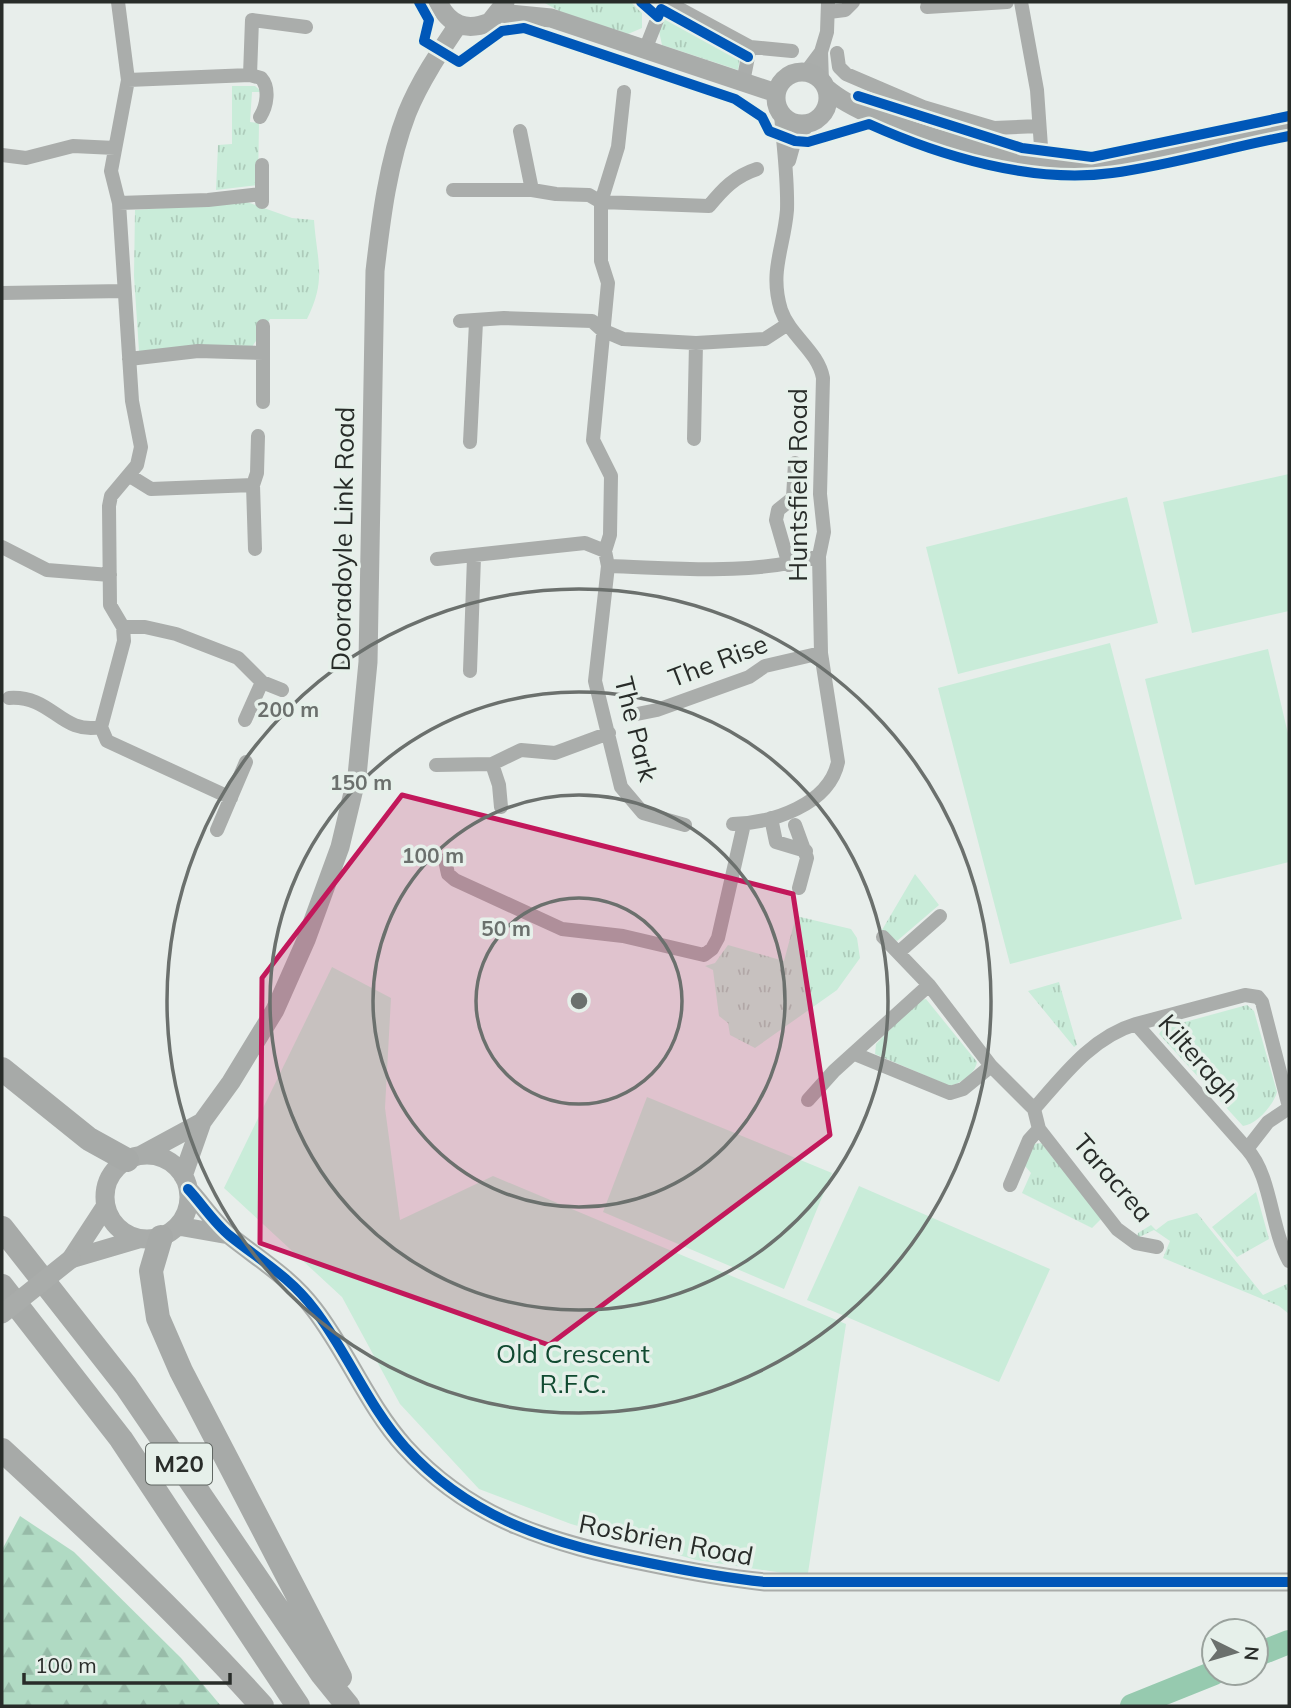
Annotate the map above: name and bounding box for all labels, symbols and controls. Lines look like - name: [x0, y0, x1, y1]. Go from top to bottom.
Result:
- street label: Huntsfield Road: [781, 388, 814, 582]
- street label: Dooradoyle Link Road: [324, 406, 361, 672]
- street label: The Rise: [664, 627, 772, 694]
- street label: The Park: [608, 673, 666, 785]
- text: 200 m: [257, 696, 319, 722]
- text: 150 m: [330, 769, 392, 795]
- text: 100 m: [402, 842, 464, 868]
- text: 50 m: [481, 915, 531, 941]
- centre of rings: [567, 989, 591, 1013]
- street label: Kilteragh: [1152, 1007, 1247, 1110]
- street label: Taracrea: [1066, 1127, 1161, 1229]
- park label: Old Crescent R.F.C.: [496, 1337, 650, 1400]
- road number: M20: [146, 1444, 212, 1484]
- street label: Rosbrien Road: [576, 1506, 756, 1573]
- north arrow: [1200, 1617, 1270, 1687]
- scale bar: [24, 1642, 231, 1686]
- text: N: [1239, 1645, 1265, 1662]
- text: 100 m: [35, 1652, 97, 1678]

